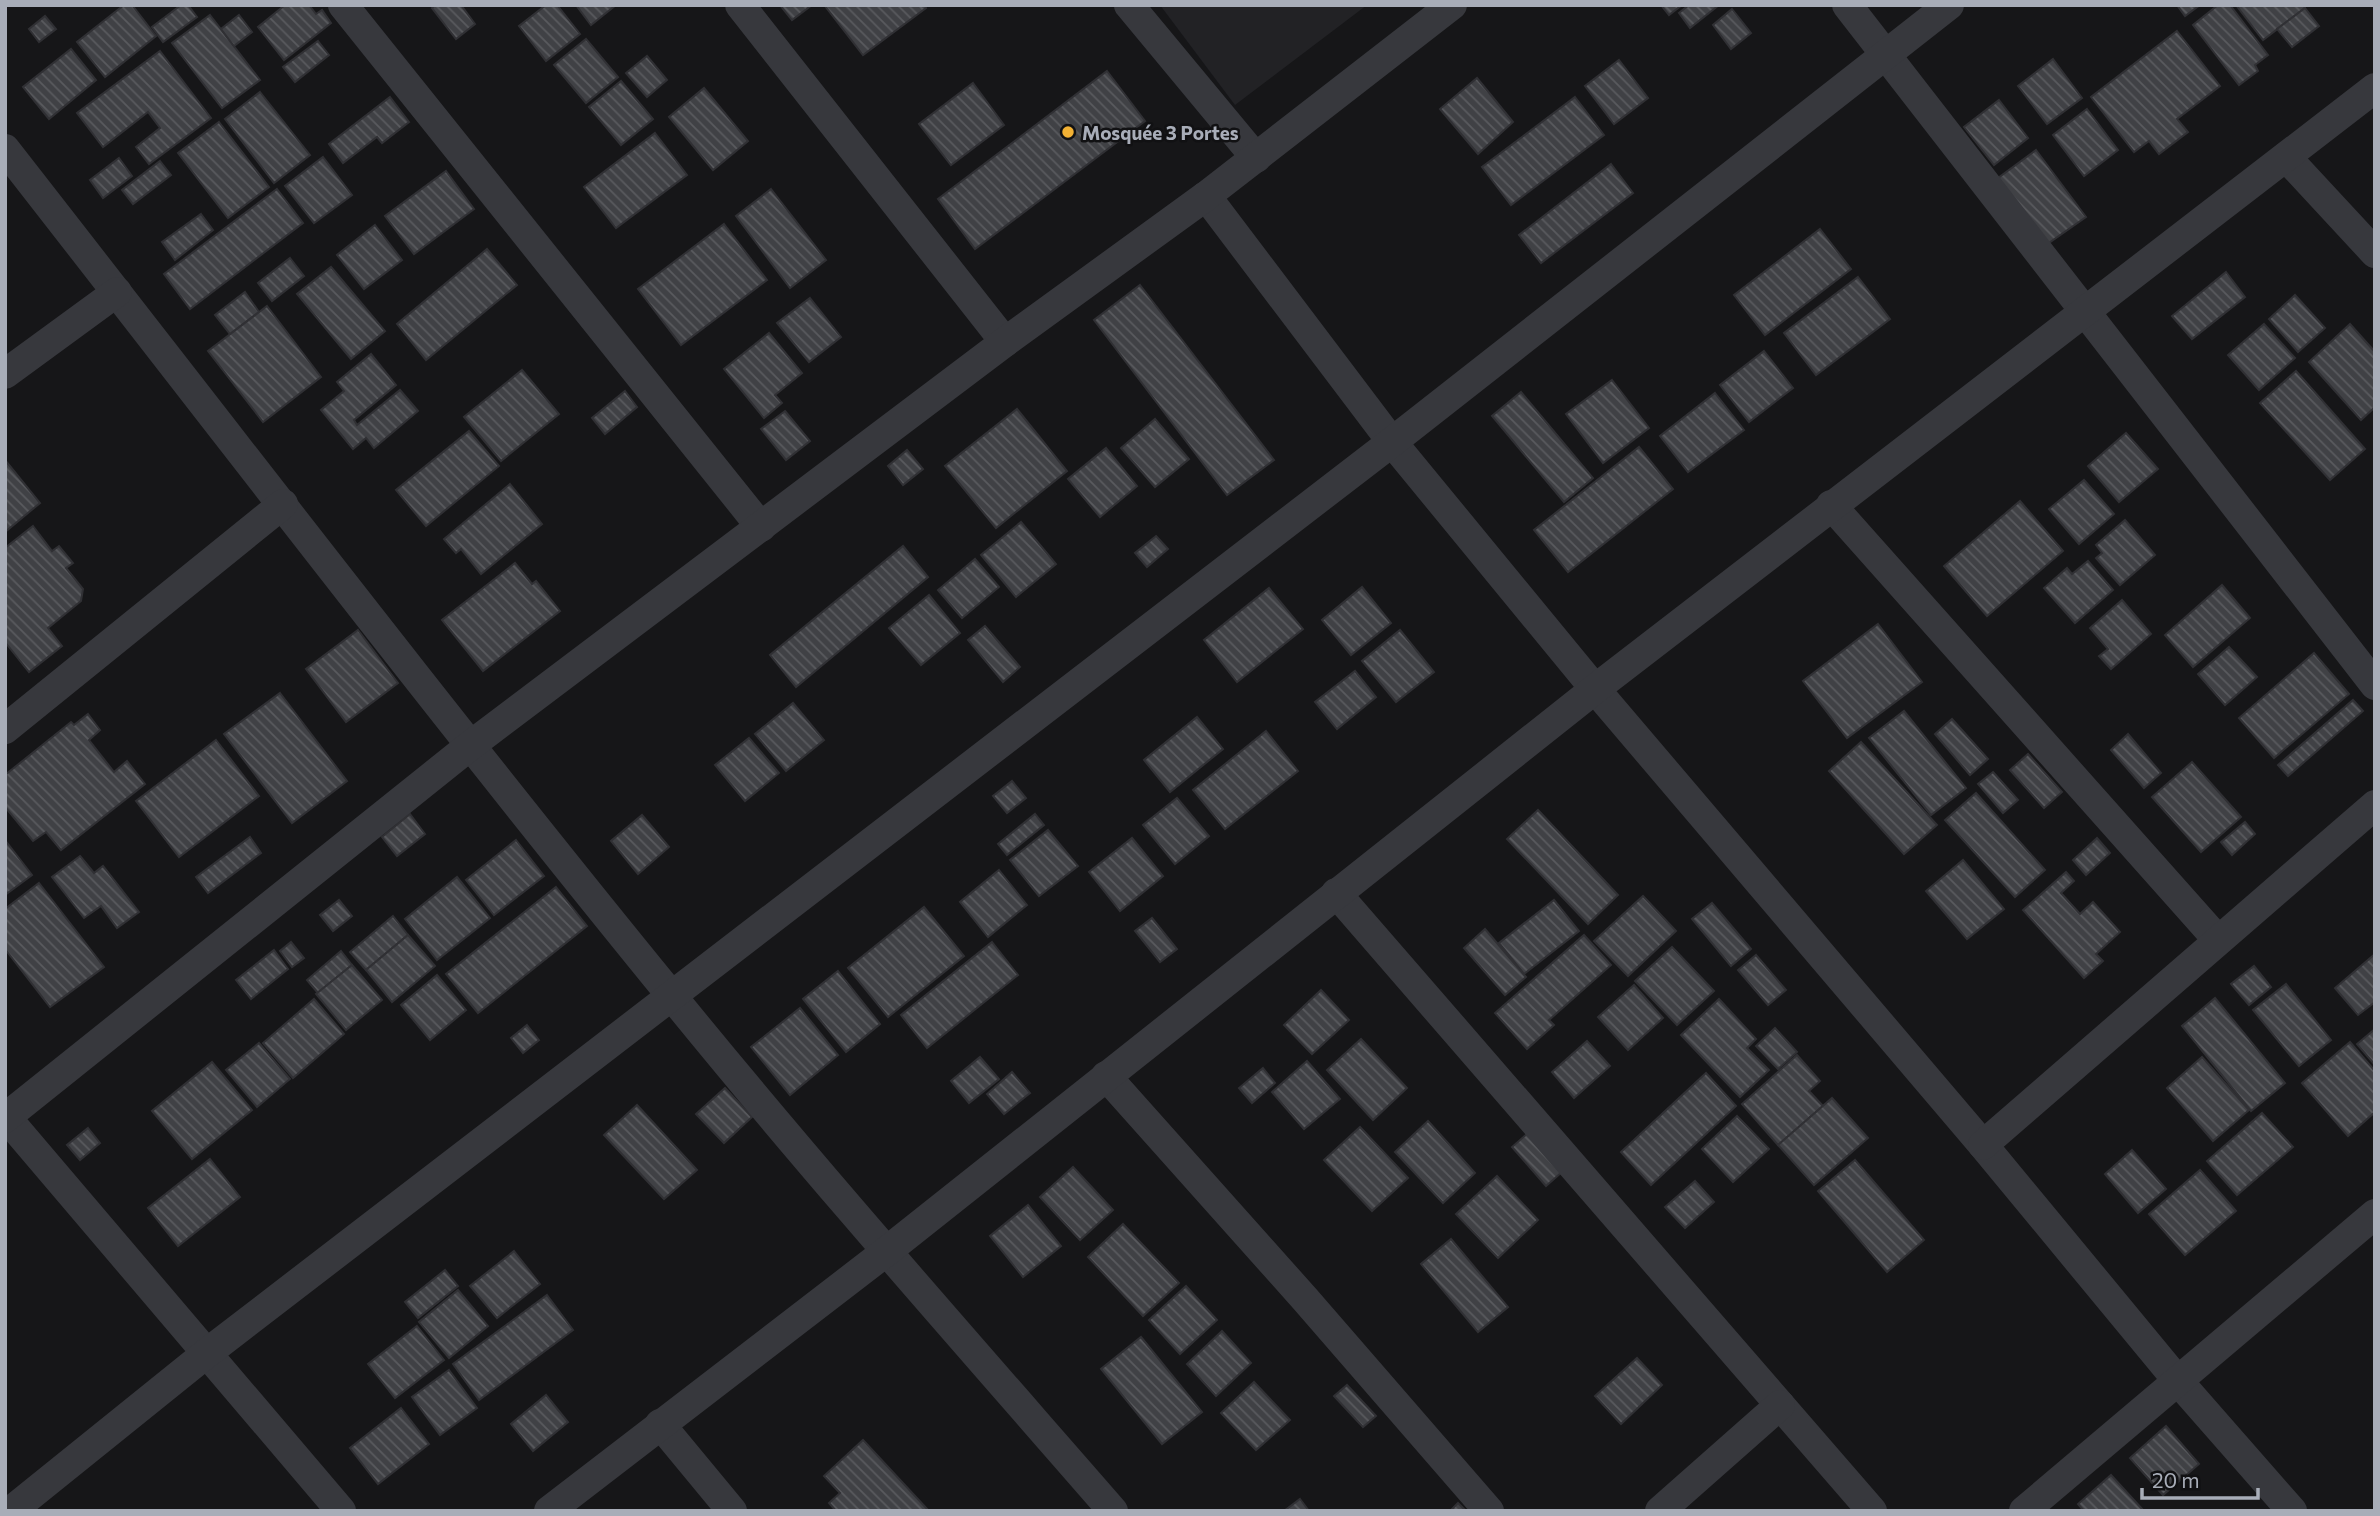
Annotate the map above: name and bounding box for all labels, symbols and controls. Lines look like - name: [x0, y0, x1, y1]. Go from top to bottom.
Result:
- place label: Mosquée 3 Portes: [1082, 121, 1239, 144]
- marker: Mosquée 3 Portes: [1060, 124, 1076, 140]
- scale bar: [2142, 1456, 2258, 1500]
- text: 20 m: [2152, 1467, 2200, 1492]

